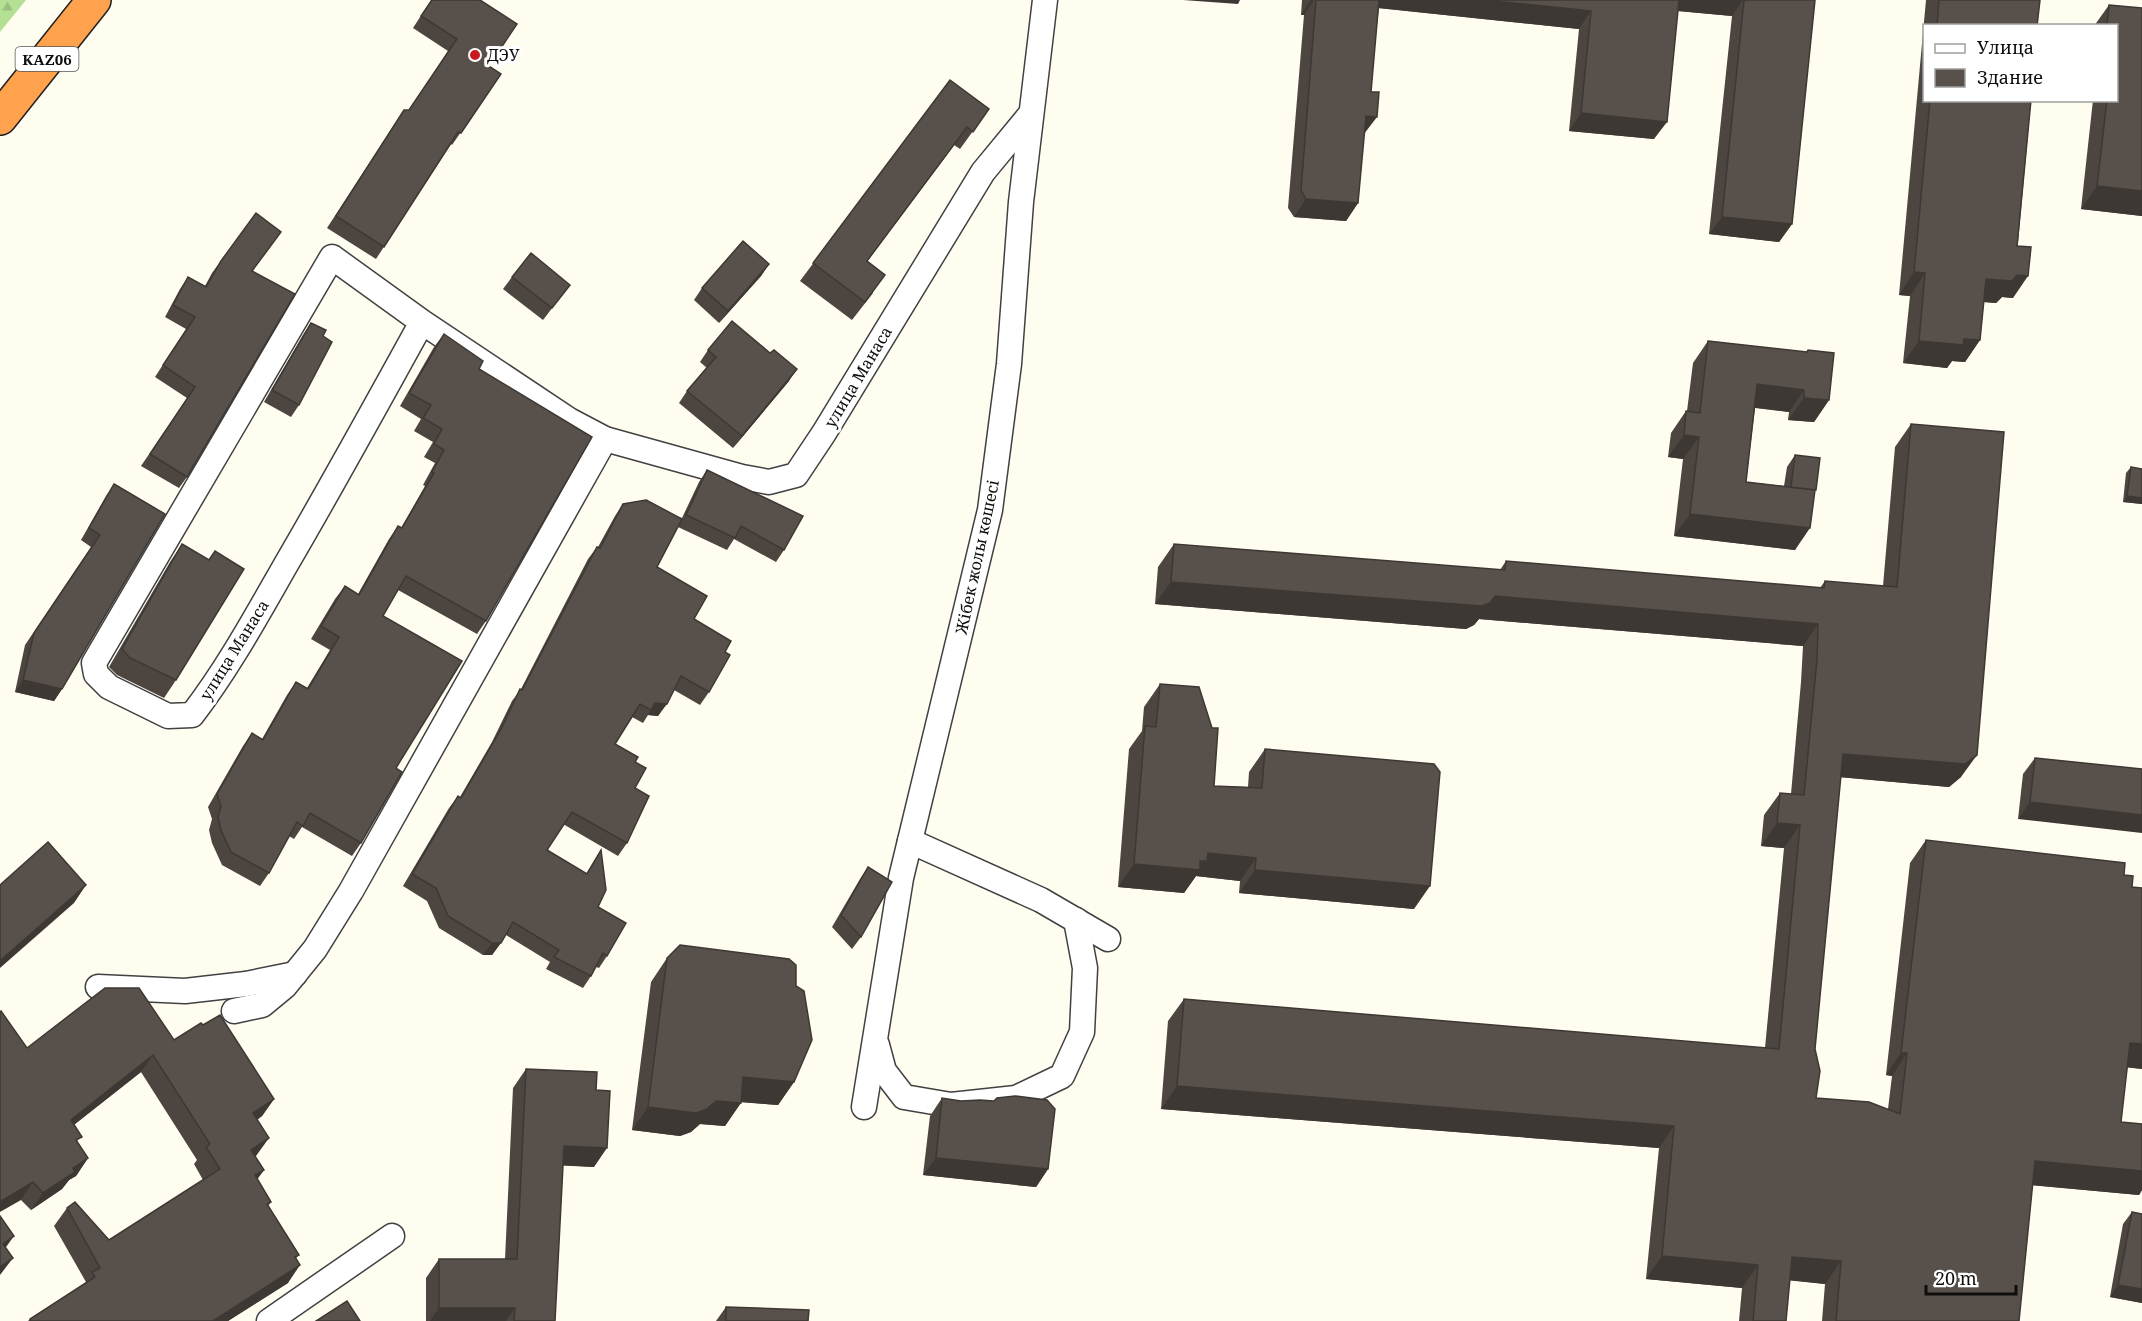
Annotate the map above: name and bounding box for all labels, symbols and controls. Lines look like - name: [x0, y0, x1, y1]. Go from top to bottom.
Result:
- legend: [1923, 24, 2118, 102]
- text: Улица: [1977, 35, 2034, 59]
- place label: ДЭУ: [487, 44, 520, 66]
- road number: KAZ06: [15, 47, 78, 71]
- marker: ДЭУ: [468, 48, 482, 62]
- text: Здание: [1977, 65, 2043, 89]
- street label: улица Манаса: [819, 322, 897, 432]
- street label: Жібек жолы көшесі: [950, 477, 1004, 637]
- street label: улица Манаса: [194, 595, 274, 705]
- scale bar: [1926, 1258, 2016, 1296]
- text: 20 m: [1935, 1266, 1977, 1290]

